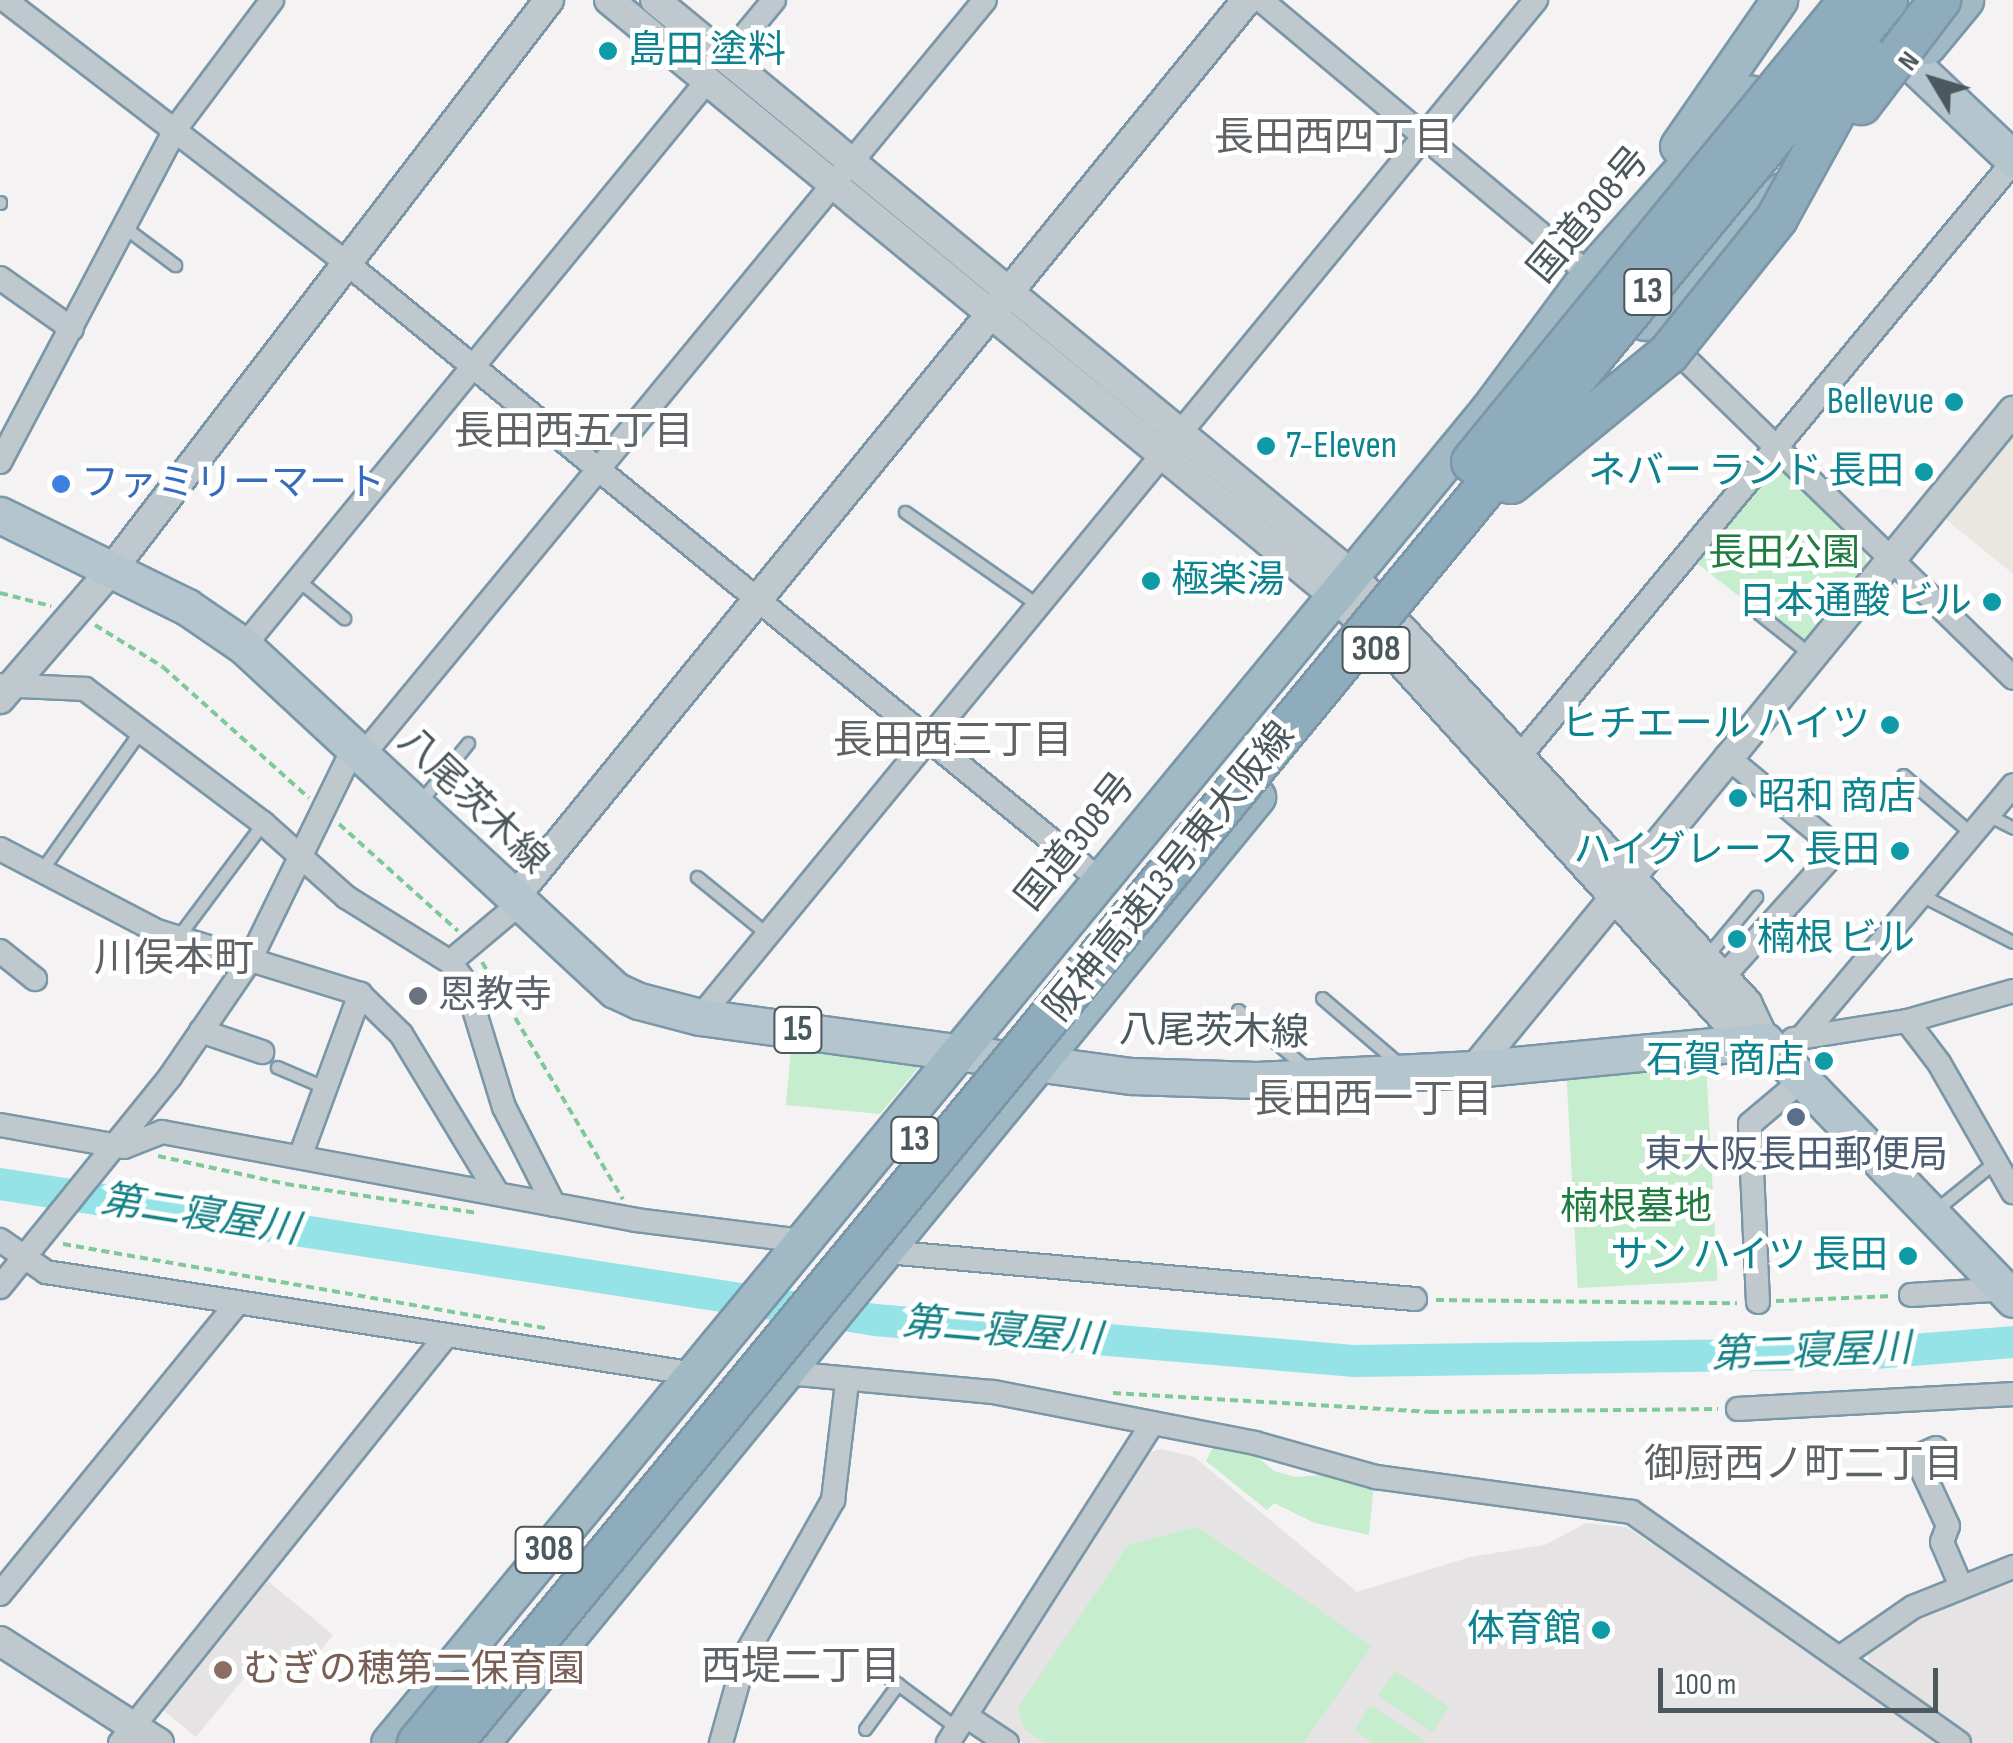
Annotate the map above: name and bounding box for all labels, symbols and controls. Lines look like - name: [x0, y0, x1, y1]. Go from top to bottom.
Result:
- place label: 島田 塗料: [628, 28, 786, 74]
- north arrow: [1883, 30, 1983, 130]
- marker: 島田 塗料: [597, 40, 619, 62]
- text: N: [1891, 45, 1927, 77]
- district label: 長田西四丁目: [1214, 114, 1454, 162]
- street label: 国道308号: [1519, 138, 1659, 292]
- road number: 13: [1623, 262, 1673, 322]
- place label: Bellevue: [1827, 379, 1934, 425]
- marker: Bellevue: [1943, 391, 1965, 413]
- district label: 長田西五丁目: [454, 408, 694, 456]
- place label: 7-Eleven: [1286, 423, 1397, 469]
- marker: 7-Eleven: [1255, 435, 1277, 457]
- place label: ネバー ランド 長田: [1588, 449, 1904, 495]
- place label: ファミリーマート: [81, 461, 385, 507]
- marker: ネバー ランド 長田: [1913, 461, 1935, 483]
- marker: ファミリーマート: [50, 473, 72, 495]
- park label: 長田公園: [1708, 531, 1860, 577]
- place label: 極楽湯: [1171, 558, 1285, 604]
- marker: 極楽湯: [1140, 570, 1162, 592]
- place label: 日本通酸 ビル: [1738, 579, 1972, 625]
- marker: 日本通酸 ビル: [1981, 591, 2003, 613]
- road number: 308: [1341, 620, 1411, 680]
- place label: ヒチエール ハイツ: [1560, 702, 1870, 748]
- street label: 阪神高速13号東大阪線: [1035, 713, 1305, 1031]
- marker: ヒチエール ハイツ: [1879, 714, 1901, 736]
- district label: 長田西三丁目: [833, 717, 1073, 765]
- street label: 八尾茨木線: [389, 719, 557, 883]
- street label: 国道308号: [1007, 764, 1145, 920]
- place label: 昭和 商店: [1758, 775, 1916, 821]
- marker: 昭和 商店: [1727, 787, 1749, 809]
- place label: ハイグレース 長田: [1570, 828, 1880, 874]
- marker: ハイグレース 長田: [1889, 840, 1911, 862]
- place label: 楠根 ビル: [1757, 916, 1915, 962]
- marker: 楠根 ビル: [1726, 928, 1748, 950]
- district label: 川俣本町: [94, 935, 254, 983]
- place label: 恩教寺: [438, 973, 552, 1019]
- marker: 恩教寺: [407, 985, 429, 1007]
- road number: 15: [773, 1000, 823, 1060]
- street label: 八尾茨木線: [1119, 1008, 1309, 1056]
- place label: 石賀 商店: [1646, 1038, 1804, 1084]
- marker: 石賀 商店: [1813, 1050, 1835, 1072]
- district label: 長田西一丁目: [1253, 1076, 1493, 1124]
- marker: 東大阪長田郵便局: [1785, 1106, 1807, 1128]
- road number: 13: [890, 1110, 940, 1170]
- place label: 東大阪長田郵便局: [1644, 1133, 1948, 1179]
- water label: 第二寝屋川: [97, 1176, 303, 1254]
- park label: 楠根墓地: [1560, 1185, 1712, 1231]
- place label: サン ハイツ 長田: [1610, 1233, 1888, 1279]
- marker: サン ハイツ 長田: [1897, 1245, 1919, 1267]
- water label: 第二寝屋川: [900, 1298, 1104, 1364]
- water label: 第二寝屋川: [1710, 1325, 1912, 1379]
- district label: 御厨西ノ町二丁目: [1644, 1441, 1964, 1489]
- road number: 308: [514, 1520, 584, 1580]
- place label: 体育館: [1467, 1607, 1581, 1653]
- marker: 体育館: [1590, 1619, 1612, 1641]
- district label: 西堤二丁目: [701, 1643, 901, 1691]
- place label: むぎの穂第二保育園: [243, 1647, 585, 1693]
- scale bar: [1663, 1648, 1943, 1710]
- marker: むぎの穂第二保育園: [212, 1659, 234, 1681]
- text: 100 m: [1675, 1667, 1736, 1703]

